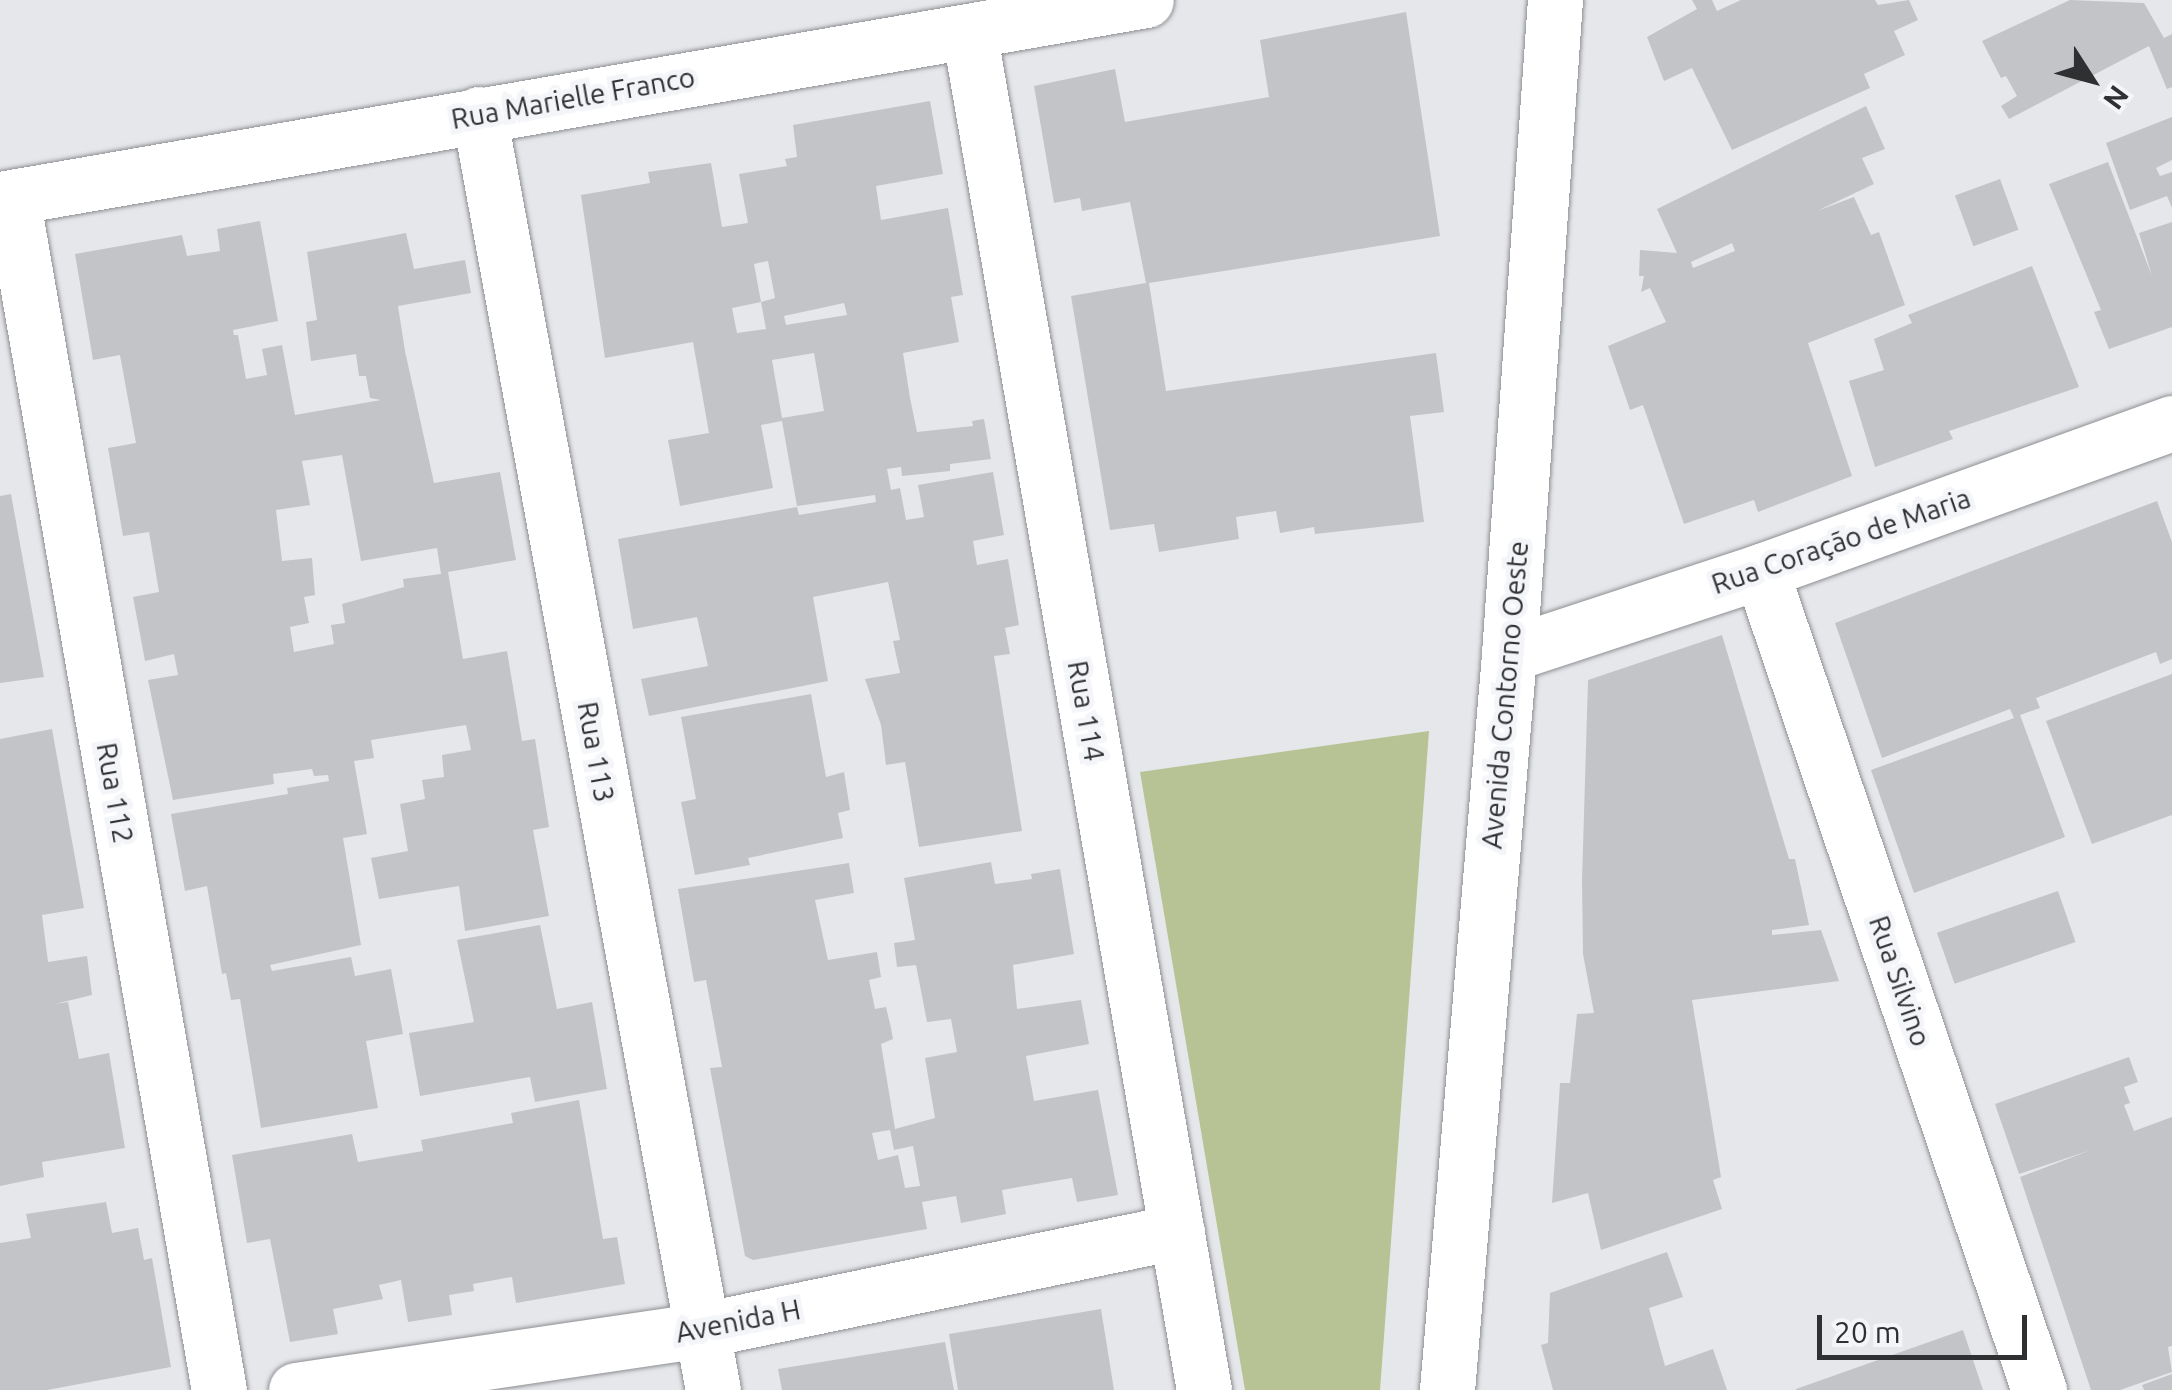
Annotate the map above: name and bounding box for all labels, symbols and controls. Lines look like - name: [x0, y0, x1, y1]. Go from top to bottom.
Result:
- north arrow: [2042, 30, 2142, 130]
- street label: Rua Marielle Franco: [449, 60, 697, 136]
- text: N: [2098, 80, 2135, 115]
- street label: Rua Coração de Maria: [1707, 481, 1975, 601]
- street label: Avenida Contorno Oeste: [1475, 540, 1535, 850]
- street label: Rua 114: [1061, 658, 1111, 764]
- street label: Rua 113: [571, 699, 621, 805]
- street label: Rua 112: [90, 740, 140, 846]
- street label: Rua Silvino: [1862, 911, 1938, 1051]
- street label: Avenida H: [673, 1292, 803, 1350]
- scale bar: [1822, 1295, 2032, 1357]
- text: 20 m: [1834, 1315, 1901, 1349]

